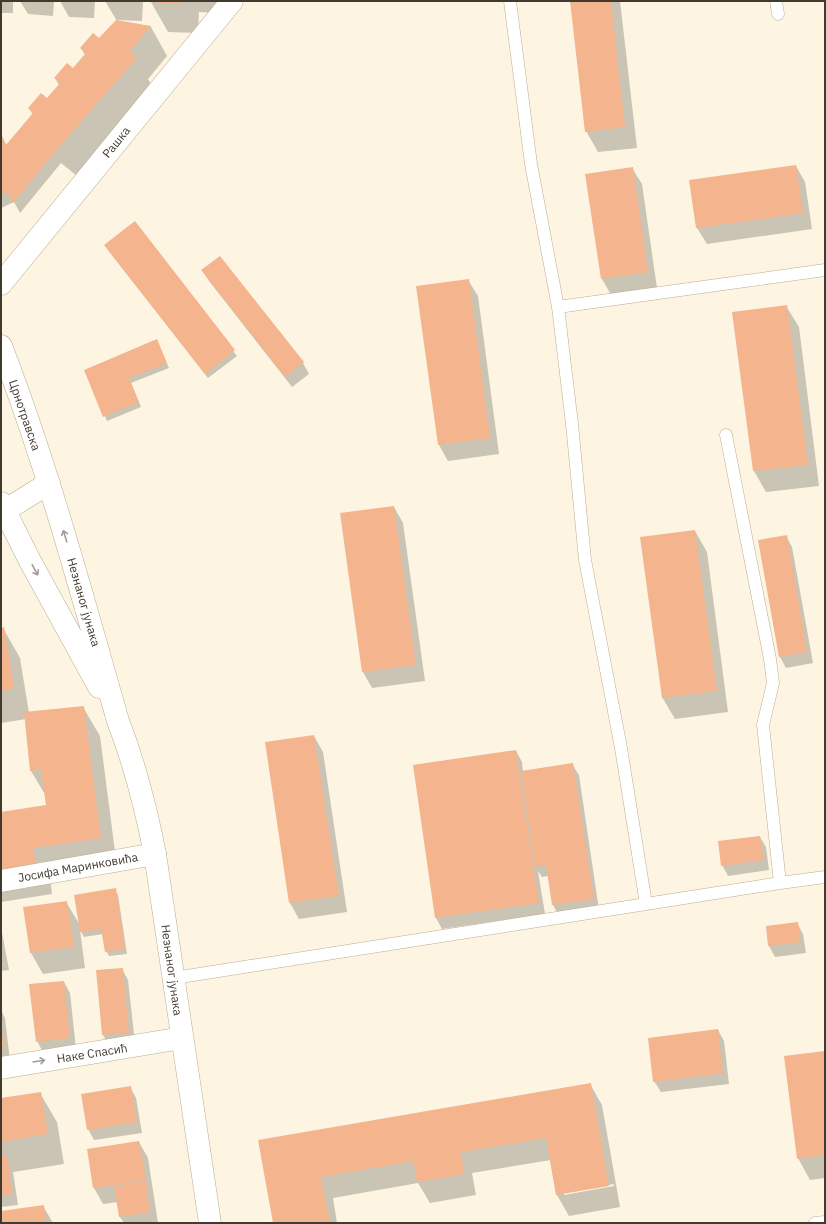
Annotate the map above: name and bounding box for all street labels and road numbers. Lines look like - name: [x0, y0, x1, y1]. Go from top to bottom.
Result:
- street label: Рашка: [99, 123, 134, 161]
- street label: Црнотравска: [6, 378, 44, 453]
- street label: Незнаног јунака: [64, 556, 104, 649]
- street label: Јосифа Маринковића: [17, 849, 140, 885]
- street label: Незнаног јунака: [158, 924, 186, 1017]
- street label: Наке Спасић: [56, 1040, 128, 1066]

